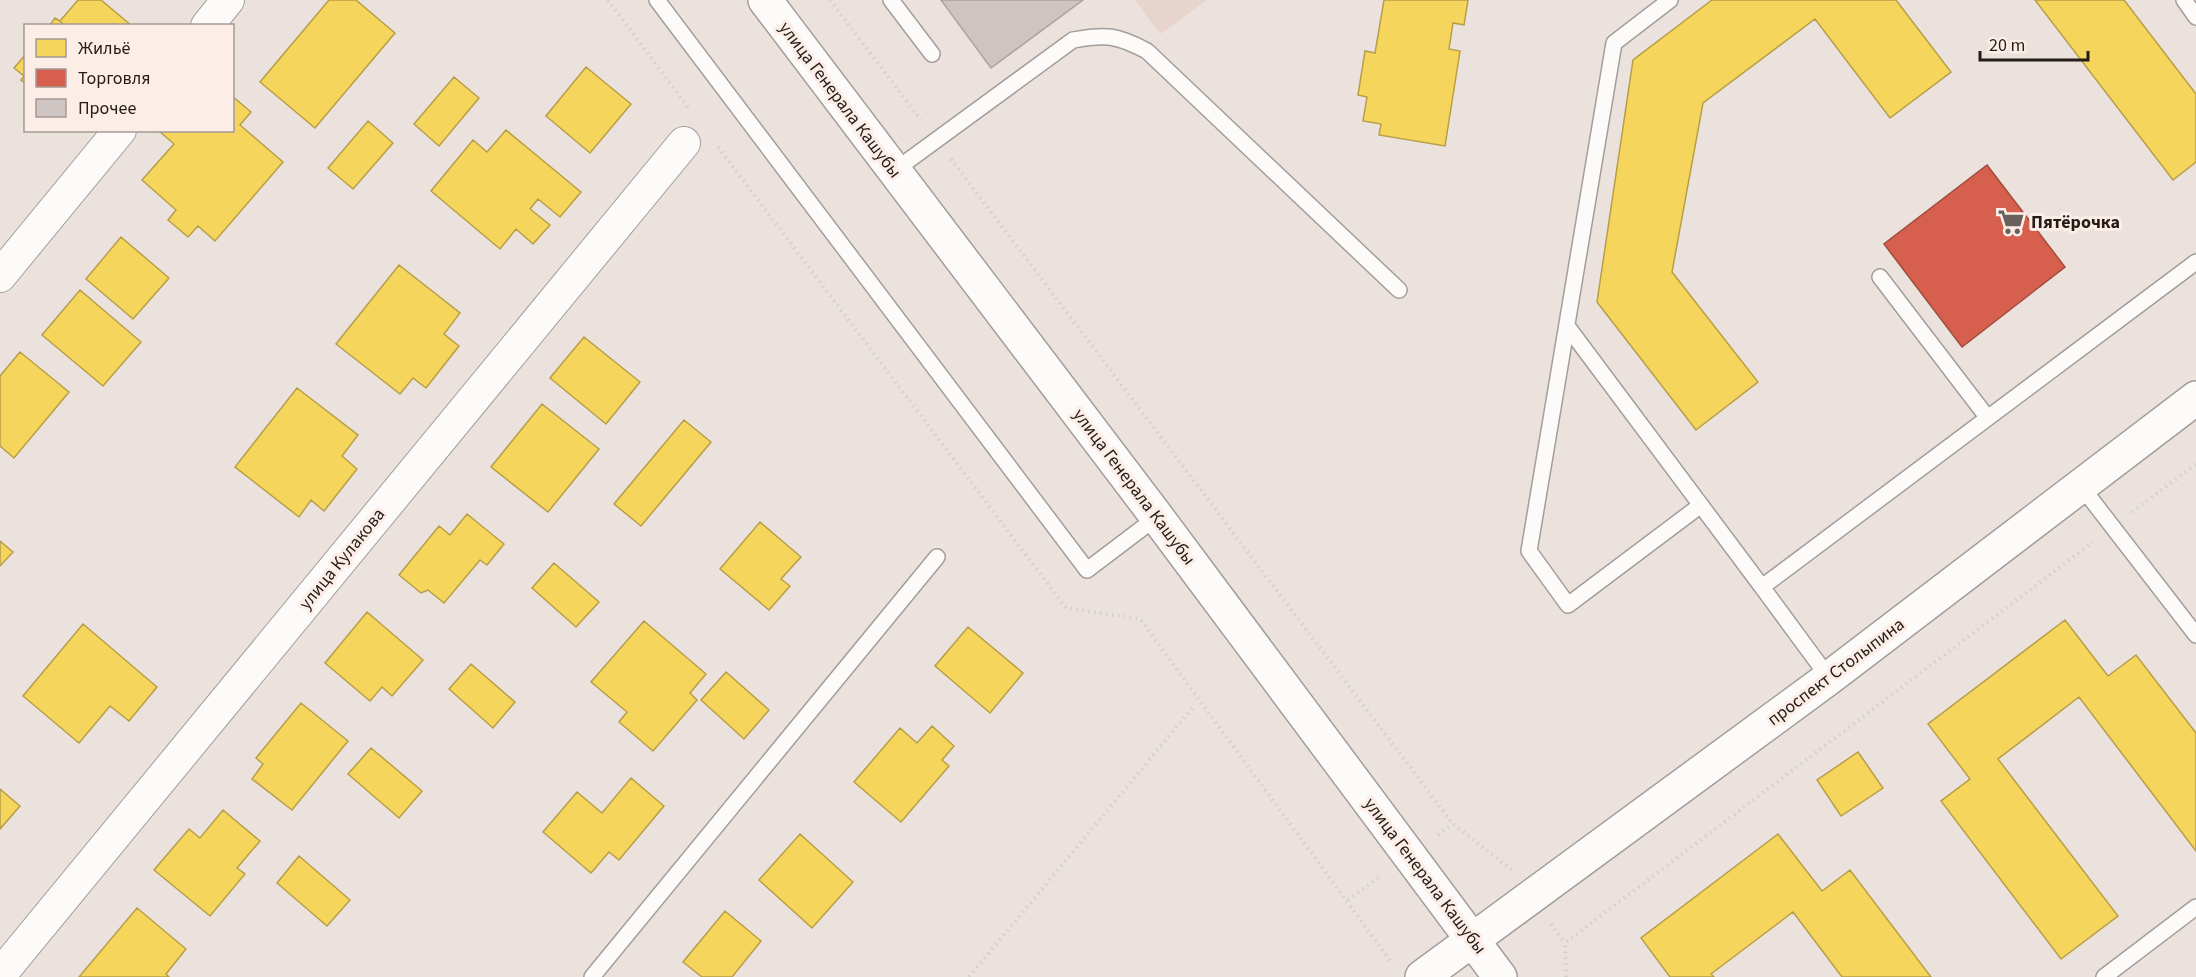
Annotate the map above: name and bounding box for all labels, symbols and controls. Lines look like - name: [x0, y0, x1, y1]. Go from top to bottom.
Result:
- street label: улица Генерала Кашубы: [773, 17, 907, 183]
- legend: [24, 24, 234, 132]
- scale bar: [1980, 24, 2088, 62]
- text: 20 m: [1989, 33, 2025, 58]
- text: Жильё: [78, 36, 131, 61]
- text: Торговля: [78, 66, 151, 91]
- text: Прочее: [78, 96, 136, 121]
- supermarket icon: Пятёрочка: [1996, 207, 2026, 237]
- place label: Пятёрочка: [2031, 210, 2120, 235]
- street label: улица Генерала Кашубы: [1067, 404, 1201, 570]
- street label: улица Кулакова: [293, 503, 391, 615]
- street label: проспект Столыпина: [1762, 612, 1910, 732]
- street label: улица Генерала Кашубы: [1358, 793, 1492, 959]

